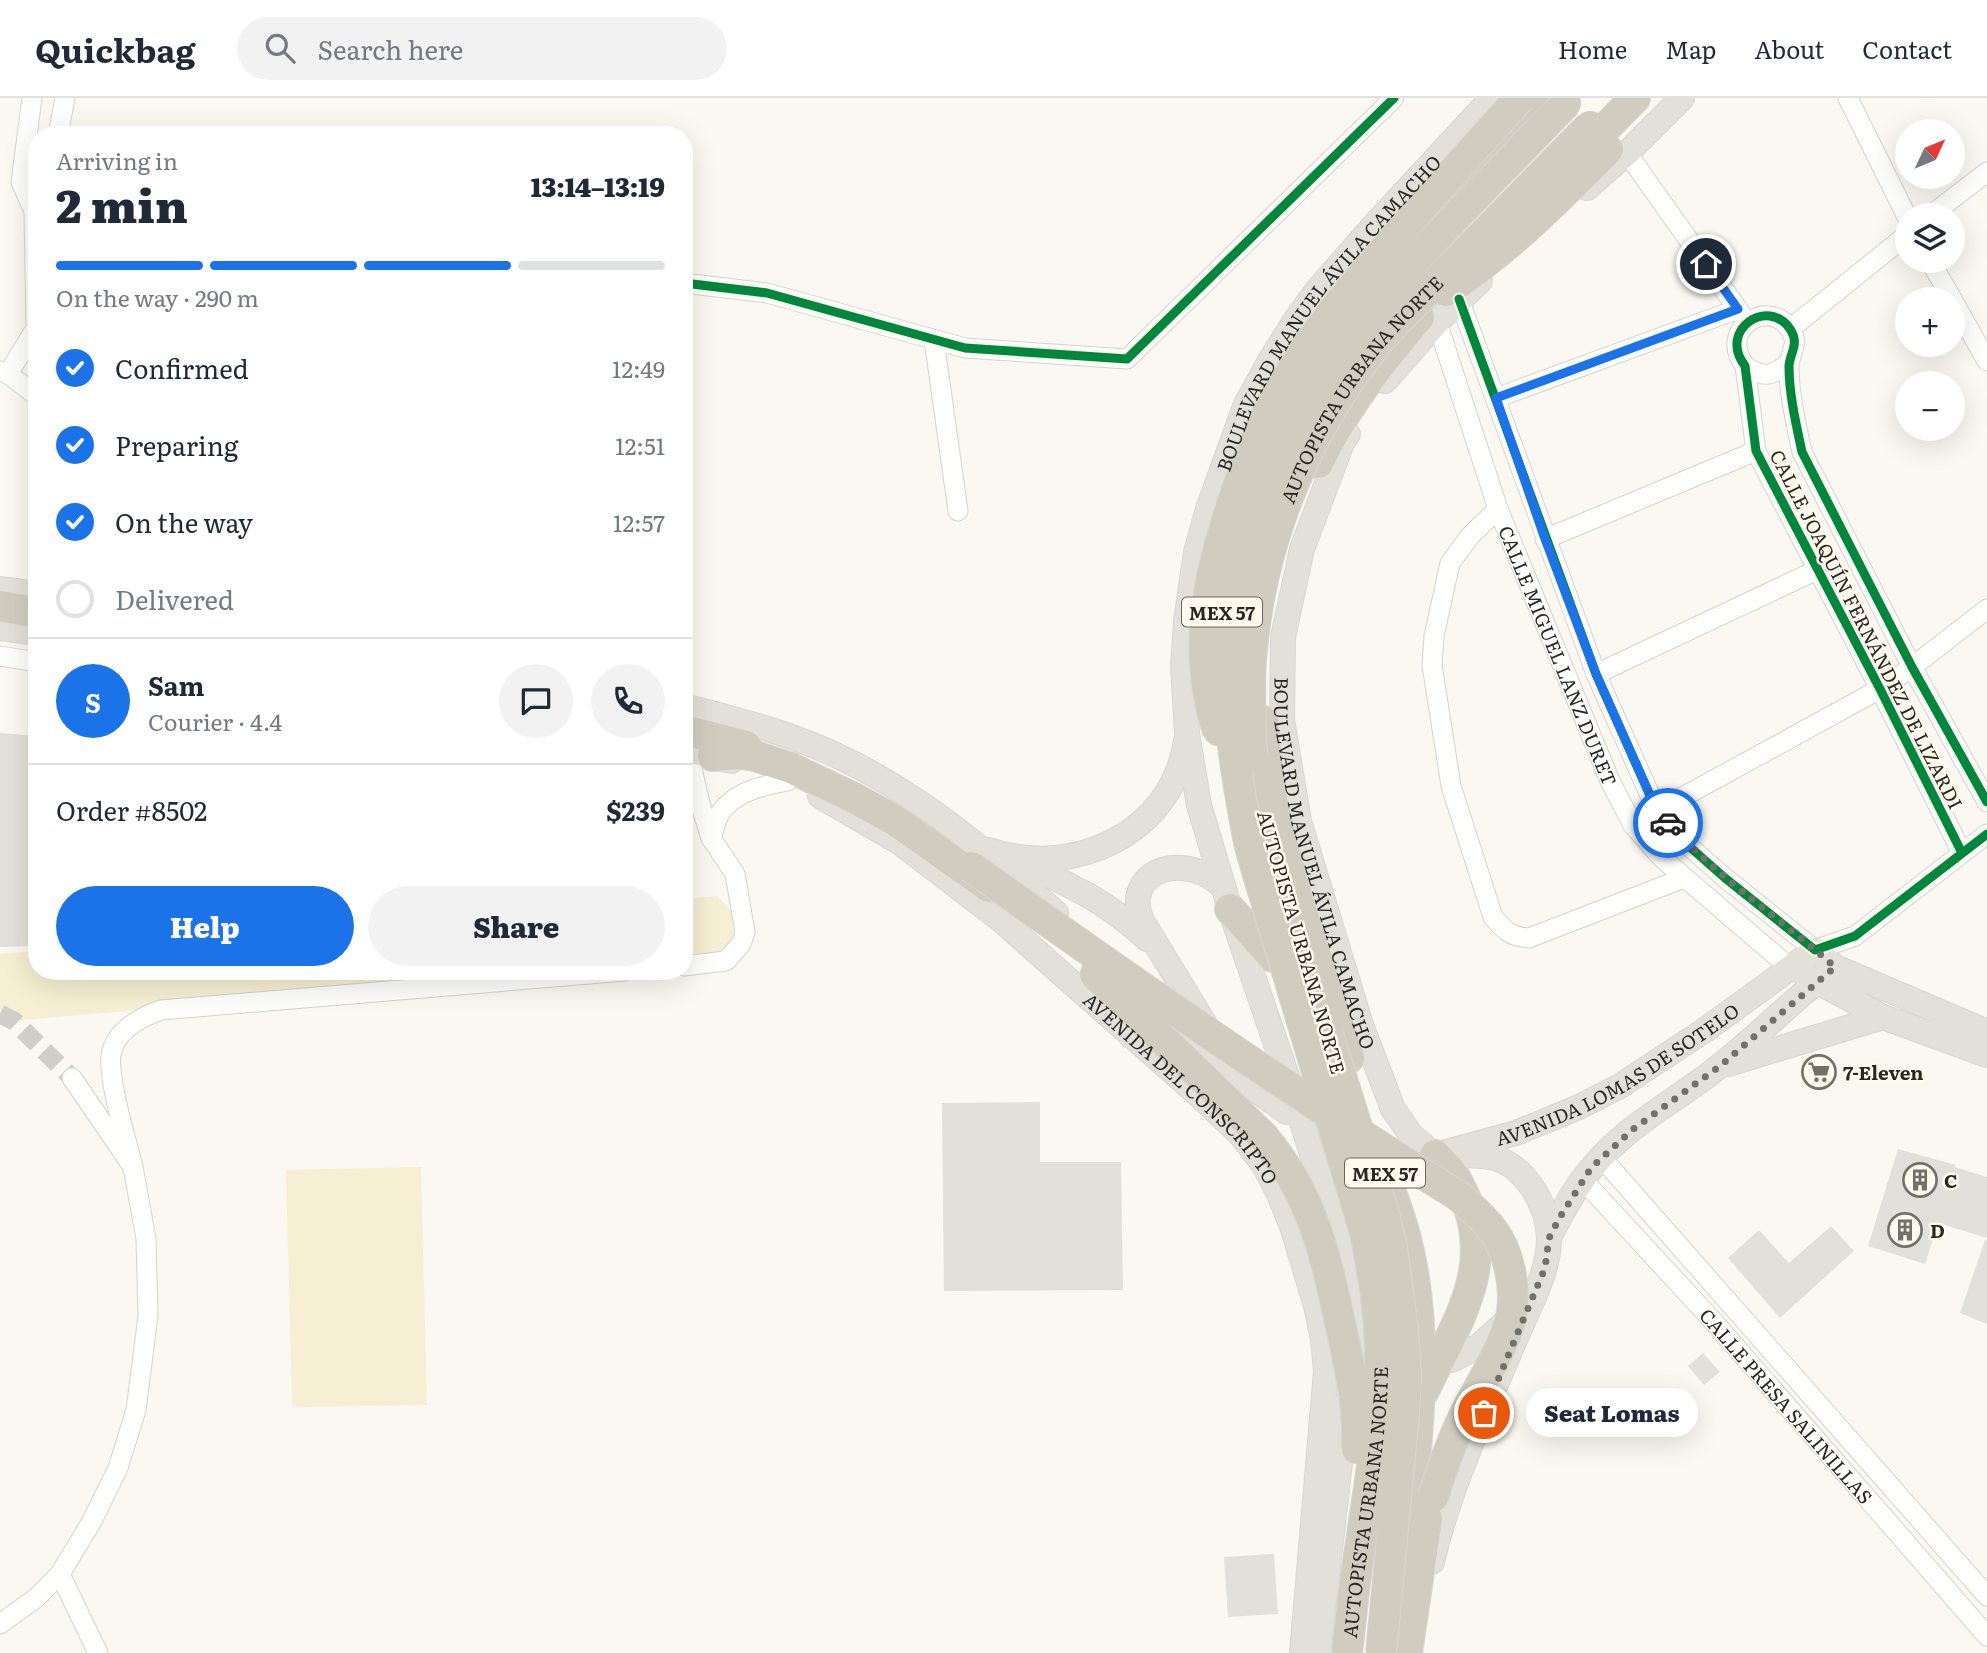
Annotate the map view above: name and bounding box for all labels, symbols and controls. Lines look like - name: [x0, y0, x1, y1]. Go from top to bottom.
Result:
- search box: [237, 17, 727, 80]
- text: Quickbag: [35, 24, 195, 73]
- icon: search: [261, 29, 299, 67]
- text: Search here: [317, 29, 463, 68]
- text: Home: [1558, 31, 1627, 66]
- text: Map: [1665, 31, 1716, 66]
- text: About: [1754, 31, 1824, 66]
- text: Contact: [1862, 31, 1952, 66]
- north arrow: [1895, 119, 1965, 189]
- map controls: [1895, 119, 1965, 441]
- text: Arriving in: [56, 143, 178, 177]
- street label: BOULEVARD MANUEL ÁVILA CAMACHO: [1209, 148, 1447, 475]
- text: 13:14–13:19: [531, 166, 665, 205]
- text: 2 min: [56, 169, 188, 237]
- button: layers: [1895, 203, 1965, 273]
- pin: [1676, 234, 1736, 294]
- icon: home: [1687, 245, 1725, 283]
- street label: AUTOPISTA URBANA NORTE: [1273, 269, 1449, 507]
- text: On the way · 290 m: [56, 280, 259, 314]
- button: +: [1895, 287, 1965, 357]
- text: Confirmed: [115, 348, 249, 387]
- icon: check: [56, 349, 94, 387]
- text: 12:49: [612, 351, 665, 385]
- button: −: [1895, 371, 1965, 441]
- text: Preparing: [115, 425, 238, 464]
- icon: check: [56, 426, 94, 464]
- text: 12:51: [615, 428, 665, 462]
- street label: CALLE JOAQUÍN FERNÁNDEZ DE LIZARDI: [1764, 444, 1970, 814]
- text: On the way: [115, 502, 253, 541]
- icon: check: [56, 503, 94, 541]
- text: 12:57: [613, 505, 665, 539]
- street label: CALLE MIGUEL LANZ DURET: [1492, 521, 1624, 790]
- text: Delivered: [115, 579, 234, 618]
- road number: MEX 57: [1182, 598, 1262, 626]
- button: chat: [499, 664, 573, 738]
- button: phone: [591, 664, 665, 738]
- text: Sam: [148, 665, 204, 704]
- street label: BOULEVARD MANUEL ÁVILA CAMACHO: [1268, 677, 1383, 1053]
- text: S: [85, 682, 101, 721]
- text: Courier · 4.4: [148, 704, 282, 738]
- courier: [1633, 788, 1703, 858]
- text: Order #8502: [56, 790, 207, 829]
- text: $239: [606, 790, 665, 829]
- icon: car: [1649, 804, 1687, 842]
- street label: AUTOPISTA URBANA NORTE: [1251, 807, 1353, 1077]
- button: Help: [56, 886, 354, 966]
- button: Share: [368, 886, 665, 966]
- street label: AVENIDA DEL CONSCRIPTO: [1078, 986, 1285, 1189]
- street label: AVENIDA LOMAS DE SOTELO: [1492, 996, 1745, 1152]
- supermarket icon: 7-Eleven: [1800, 1053, 1838, 1091]
- place label: 7-Eleven: [1843, 1058, 1924, 1086]
- road number: MEX 57: [1345, 1158, 1425, 1188]
- building icon: C: [1901, 1161, 1939, 1199]
- place label: C: [1944, 1166, 1958, 1194]
- building icon: D: [1886, 1211, 1924, 1249]
- place label: D: [1930, 1216, 1945, 1244]
- street label: CALLE PRESA SALINILLAS: [1694, 1302, 1880, 1510]
- street label: AUTOPISTA URBANA NORTE: [1335, 1366, 1394, 1639]
- pin: [1454, 1383, 1514, 1443]
- callout: Seat Lomas: [1526, 1388, 1698, 1438]
- icon: bag: [1465, 1394, 1503, 1432]
- text: Seat Lomas: [1544, 1395, 1680, 1429]

